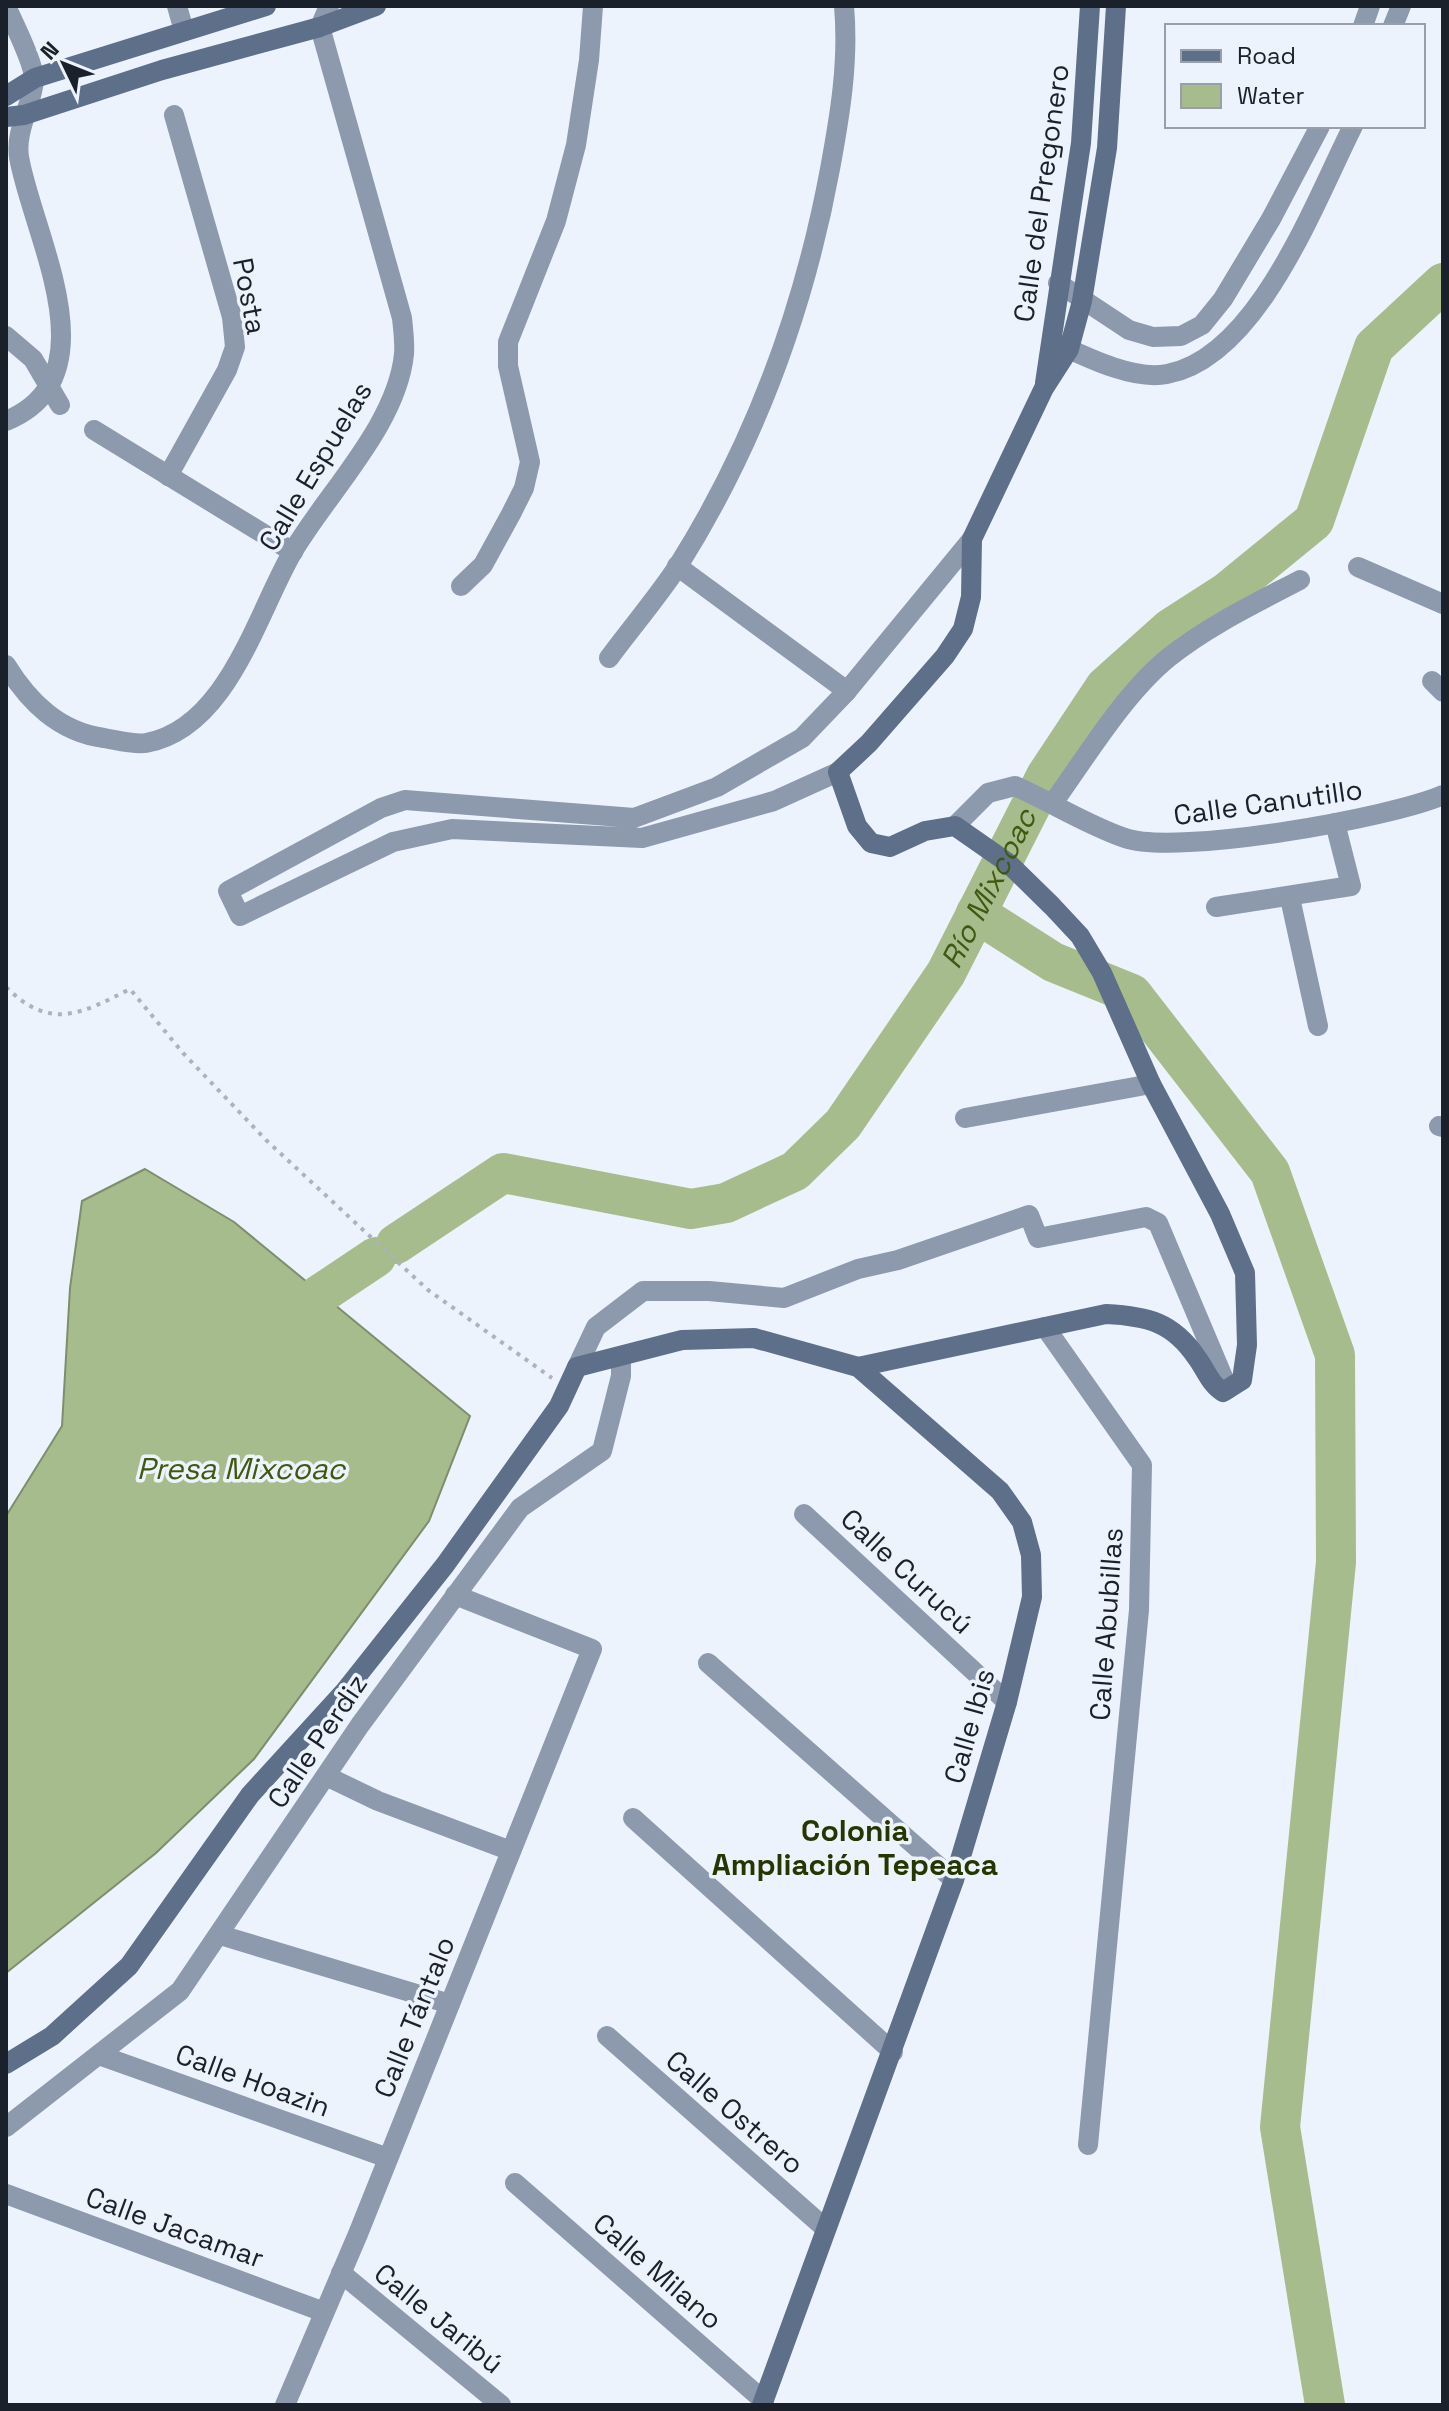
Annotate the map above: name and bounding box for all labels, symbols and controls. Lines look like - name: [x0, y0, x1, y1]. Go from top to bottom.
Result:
- north arrow: [24, 24, 104, 104]
- legend: [1165, 24, 1425, 128]
- text: N: [34, 35, 65, 65]
- text: Road: [1237, 40, 1296, 71]
- street label: Calle del Pregonero: [1005, 62, 1077, 324]
- text: Water: [1237, 80, 1305, 111]
- street label: Posta: [225, 255, 275, 337]
- street label: Calle Espuelas: [250, 375, 380, 557]
- street label: Calle Canutillo: [1171, 771, 1365, 833]
- water label: Río Mixcoac: [932, 801, 1046, 975]
- water label: Presa Mixcoac: [137, 1449, 346, 1488]
- street label: Calle Curucú: [833, 1500, 981, 1642]
- street label: Calle Abubillas: [1081, 1526, 1131, 1722]
- street label: Calle Ibis: [935, 1664, 1003, 1788]
- street label: Calle Perdiz: [259, 1667, 375, 1815]
- district label: Colonia Ampliación Tepeaca: [712, 1811, 998, 1884]
- street label: Calle Tántalo: [365, 1931, 463, 2103]
- street label: Calle Hoazin: [171, 2035, 335, 2125]
- street label: Calle Ostrero: [658, 2042, 812, 2182]
- street label: Calle Jacamar: [81, 2178, 269, 2276]
- street label: Calle Milano: [586, 2205, 730, 2337]
- street label: Calle Jaribú: [367, 2255, 511, 2381]

